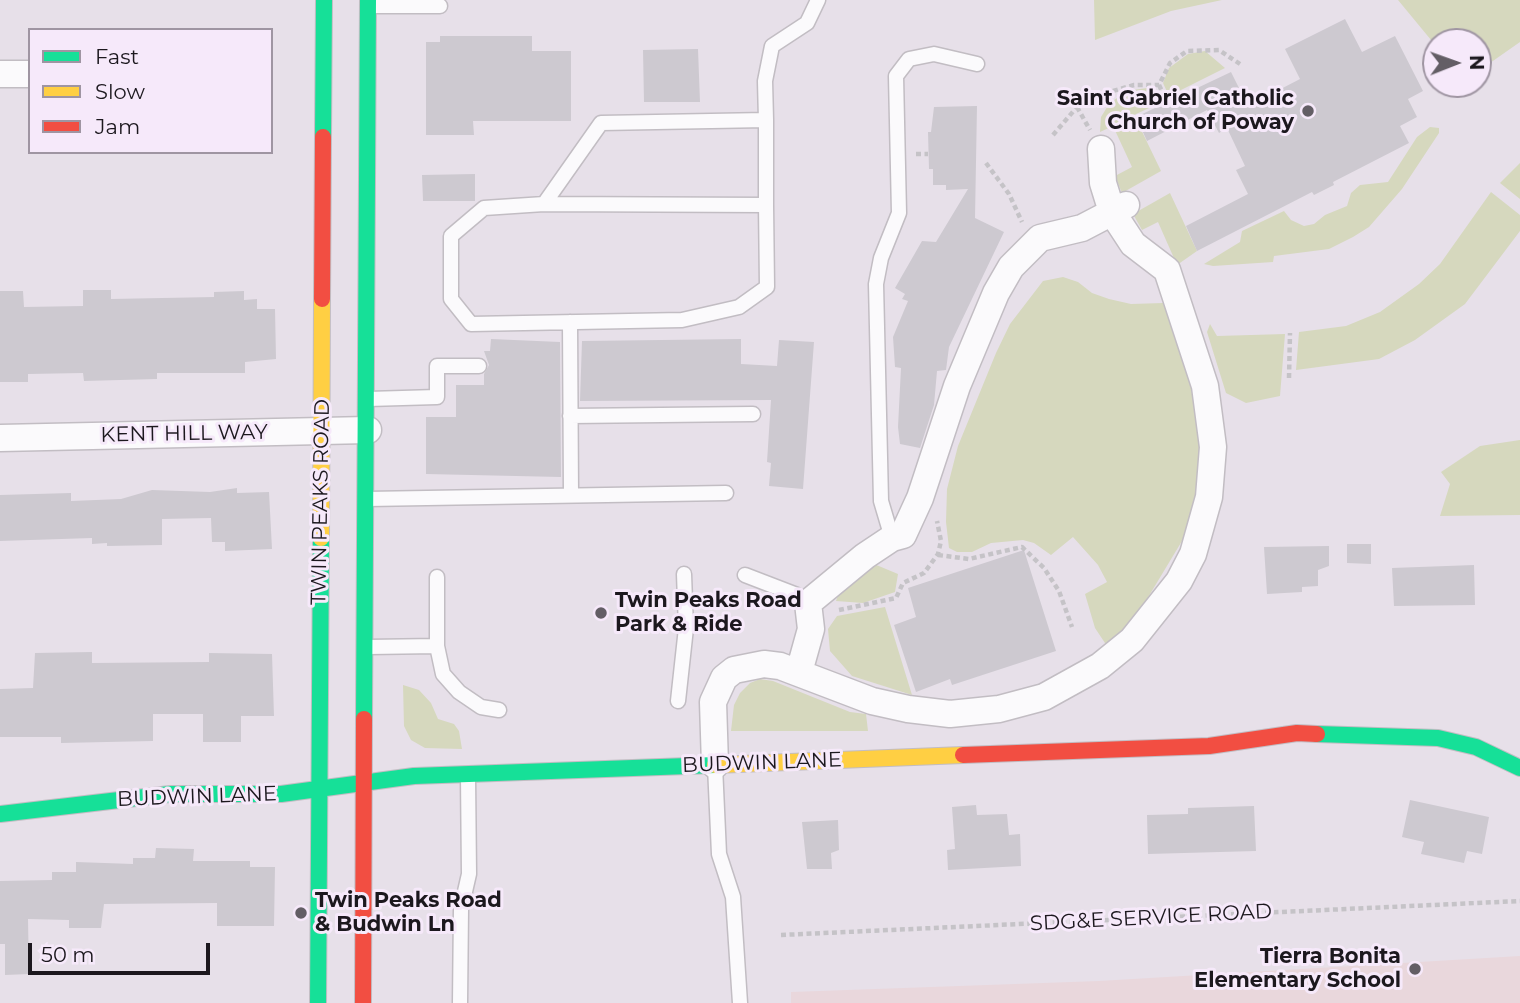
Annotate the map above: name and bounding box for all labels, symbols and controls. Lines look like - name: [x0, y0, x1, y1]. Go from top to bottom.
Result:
- legend: [28, 28, 273, 154]
- north arrow: [1422, 28, 1492, 98]
- text: Fast: [95, 44, 139, 69]
- text: N: [1465, 55, 1488, 71]
- text: Slow: [95, 79, 145, 104]
- place label: Saint Gabriel Catholic Church of Poway: [1057, 86, 1294, 136]
- marker: Saint Gabriel Catholic Church of Poway: [1300, 103, 1316, 119]
- text: Jam: [95, 114, 140, 139]
- street label: TWIN PEAKS ROAD: [307, 399, 335, 605]
- street label: KENT HILL WAY: [100, 420, 268, 448]
- place label: Twin Peaks Road Park & Ride: [615, 588, 802, 638]
- marker: Twin Peaks Road Park & Ride: [593, 605, 609, 621]
- street label: BUDWIN LANE: [682, 748, 842, 778]
- street label: BUDWIN LANE: [117, 782, 277, 812]
- place label: Twin Peaks Road & Budwin Ln: [315, 888, 502, 938]
- street label: SDG&E SERVICE ROAD: [1029, 899, 1273, 937]
- marker: Twin Peaks Road & Budwin Ln: [293, 905, 309, 921]
- scale bar: [32, 930, 214, 974]
- text: 50 m: [41, 942, 95, 967]
- place label: Tierra Bonita Elementary School: [1194, 944, 1401, 994]
- marker: Tierra Bonita Elementary School: [1407, 961, 1423, 977]

